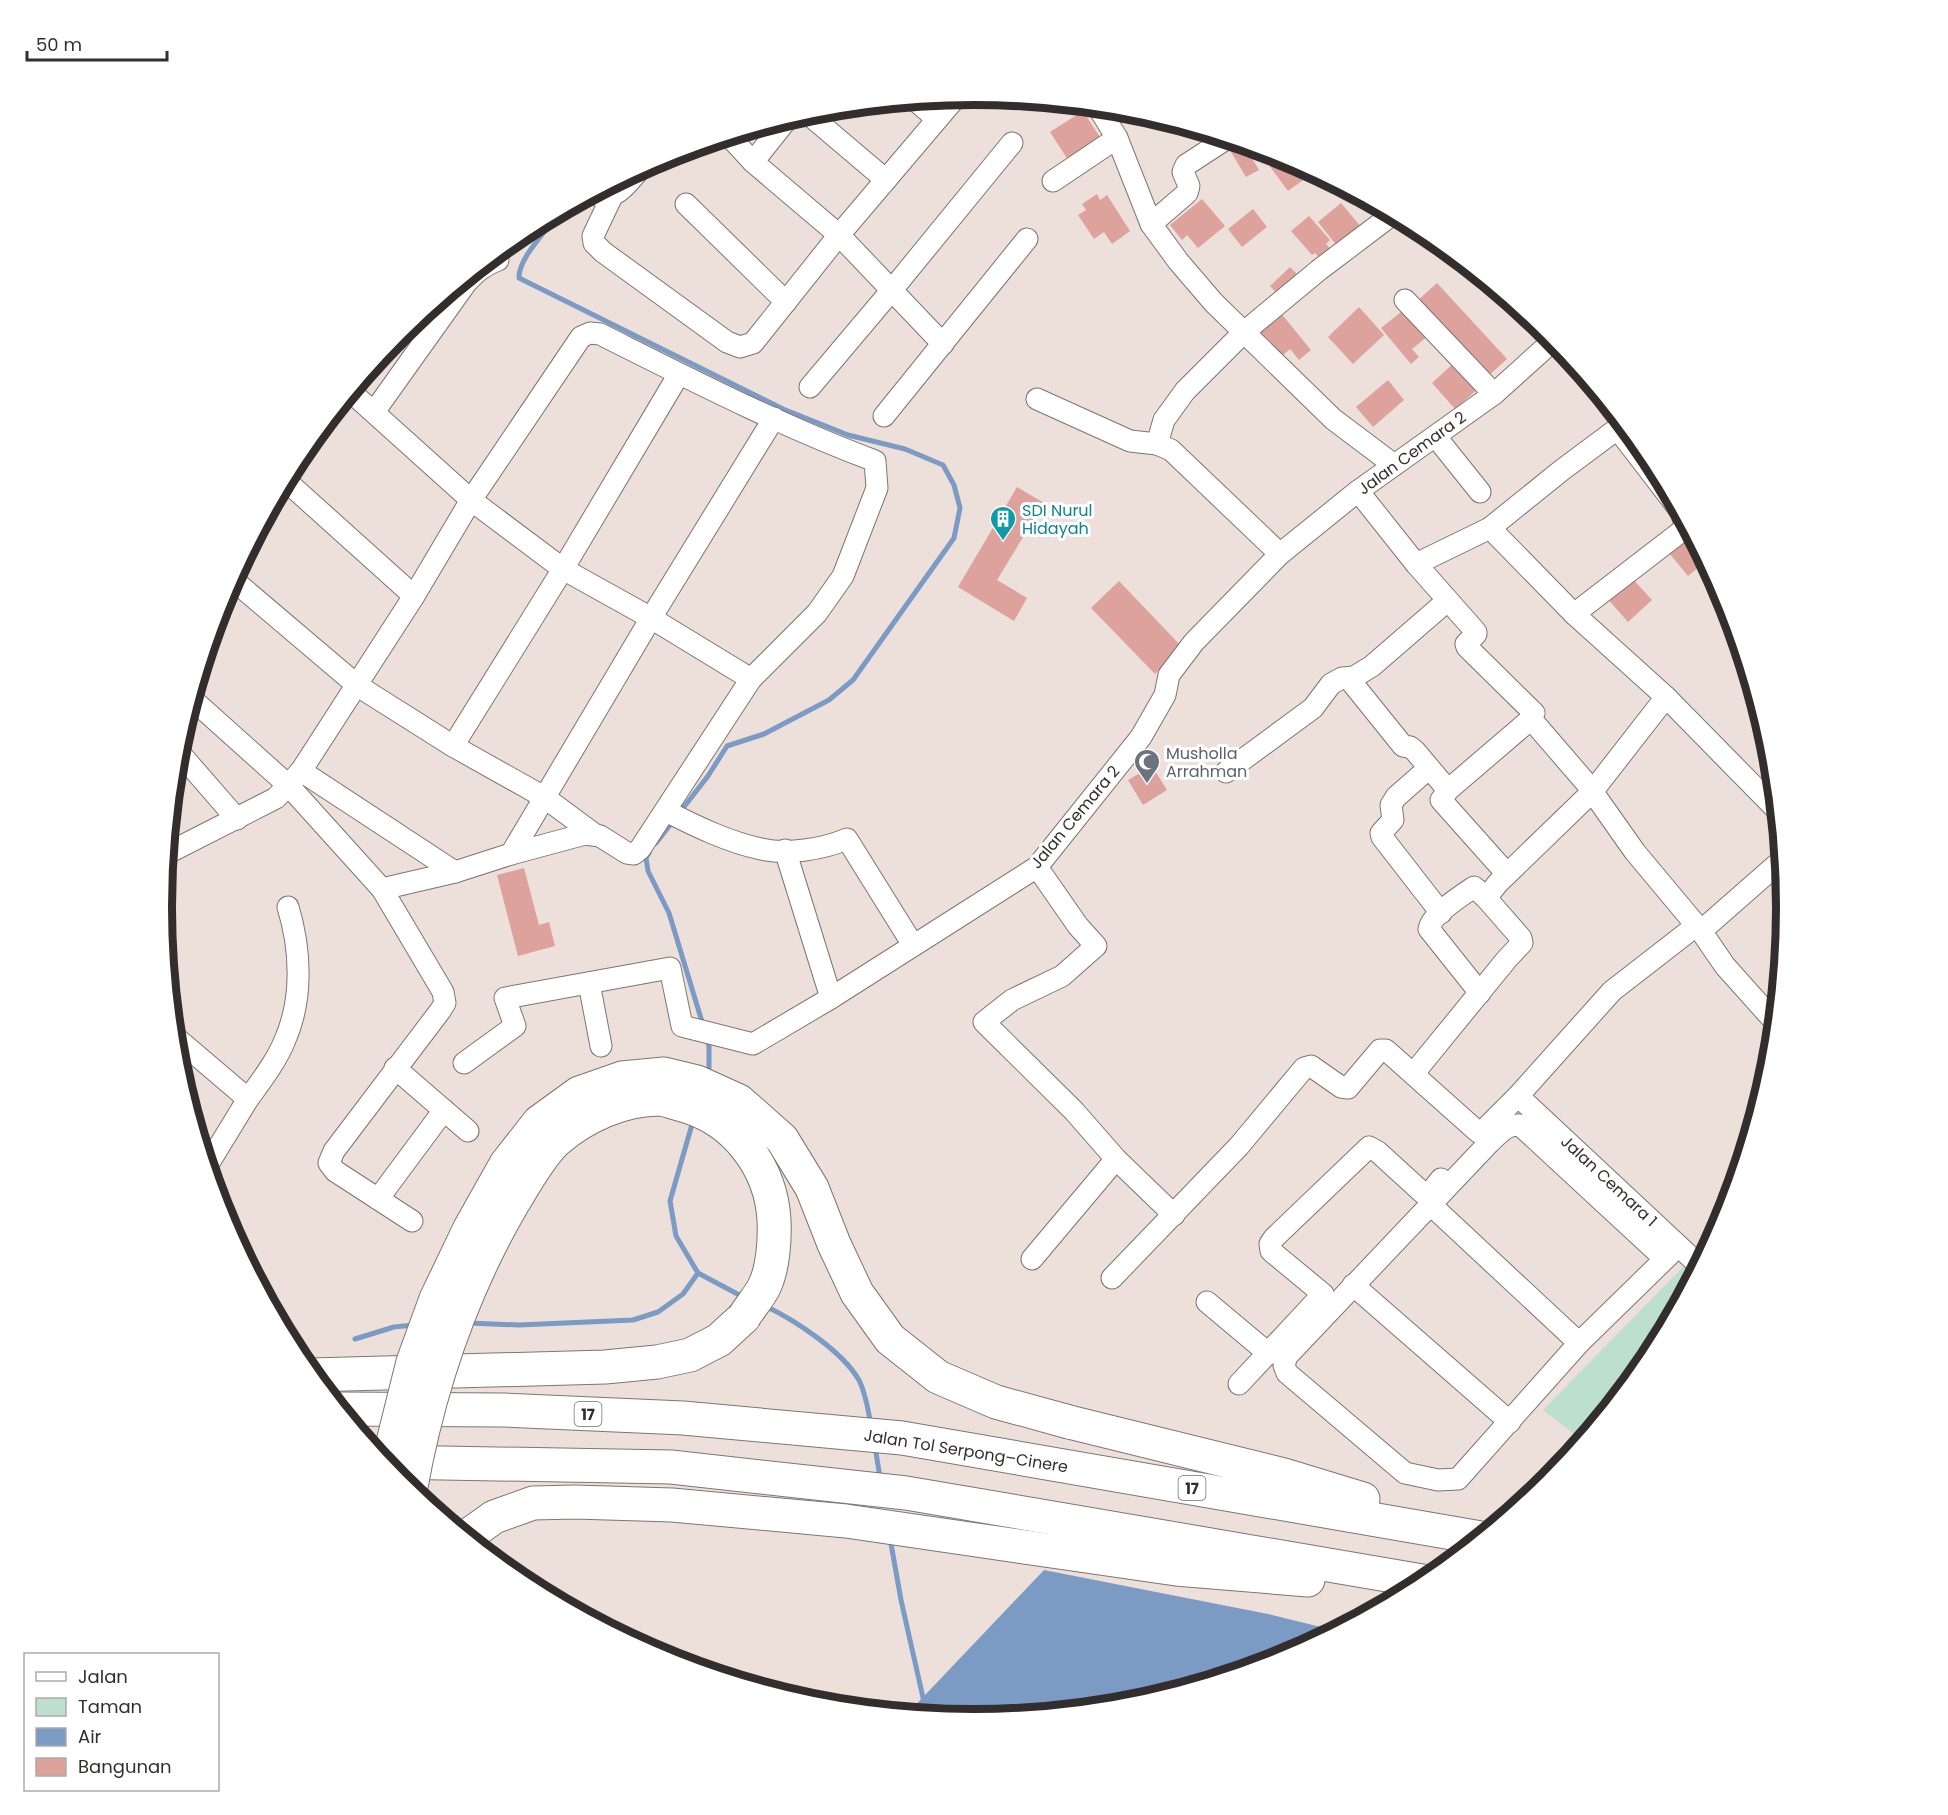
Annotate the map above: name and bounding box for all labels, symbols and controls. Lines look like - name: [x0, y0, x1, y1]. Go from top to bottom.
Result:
- scale bar: [27, 24, 166, 62]
- text: 50 m: [36, 32, 82, 57]
- street label: Jalan Cemara 2: [1353, 406, 1471, 500]
- place label: SDI Nurul Hidayah: [1022, 499, 1093, 540]
- building icon: SDI Nurul Hidayah: [988, 504, 1018, 542]
- place label: Musholla Arrahman: [1166, 742, 1247, 783]
- mosque icon: Musholla Arrahman: [1132, 747, 1162, 785]
- street label: Jalan Cemara 2: [1025, 760, 1125, 874]
- street label: Jalan Cemara 1: [1556, 1130, 1662, 1232]
- road number: 17: [574, 1402, 602, 1426]
- street label: Jalan Tol Serpong–Cinere: [862, 1424, 1070, 1479]
- road number: 17: [1178, 1476, 1206, 1500]
- legend: [24, 1653, 219, 1791]
- text: Jalan: [78, 1664, 128, 1689]
- text: Taman: [78, 1694, 142, 1719]
- text: Air: [78, 1724, 102, 1749]
- text: Bangunan: [78, 1754, 172, 1779]

